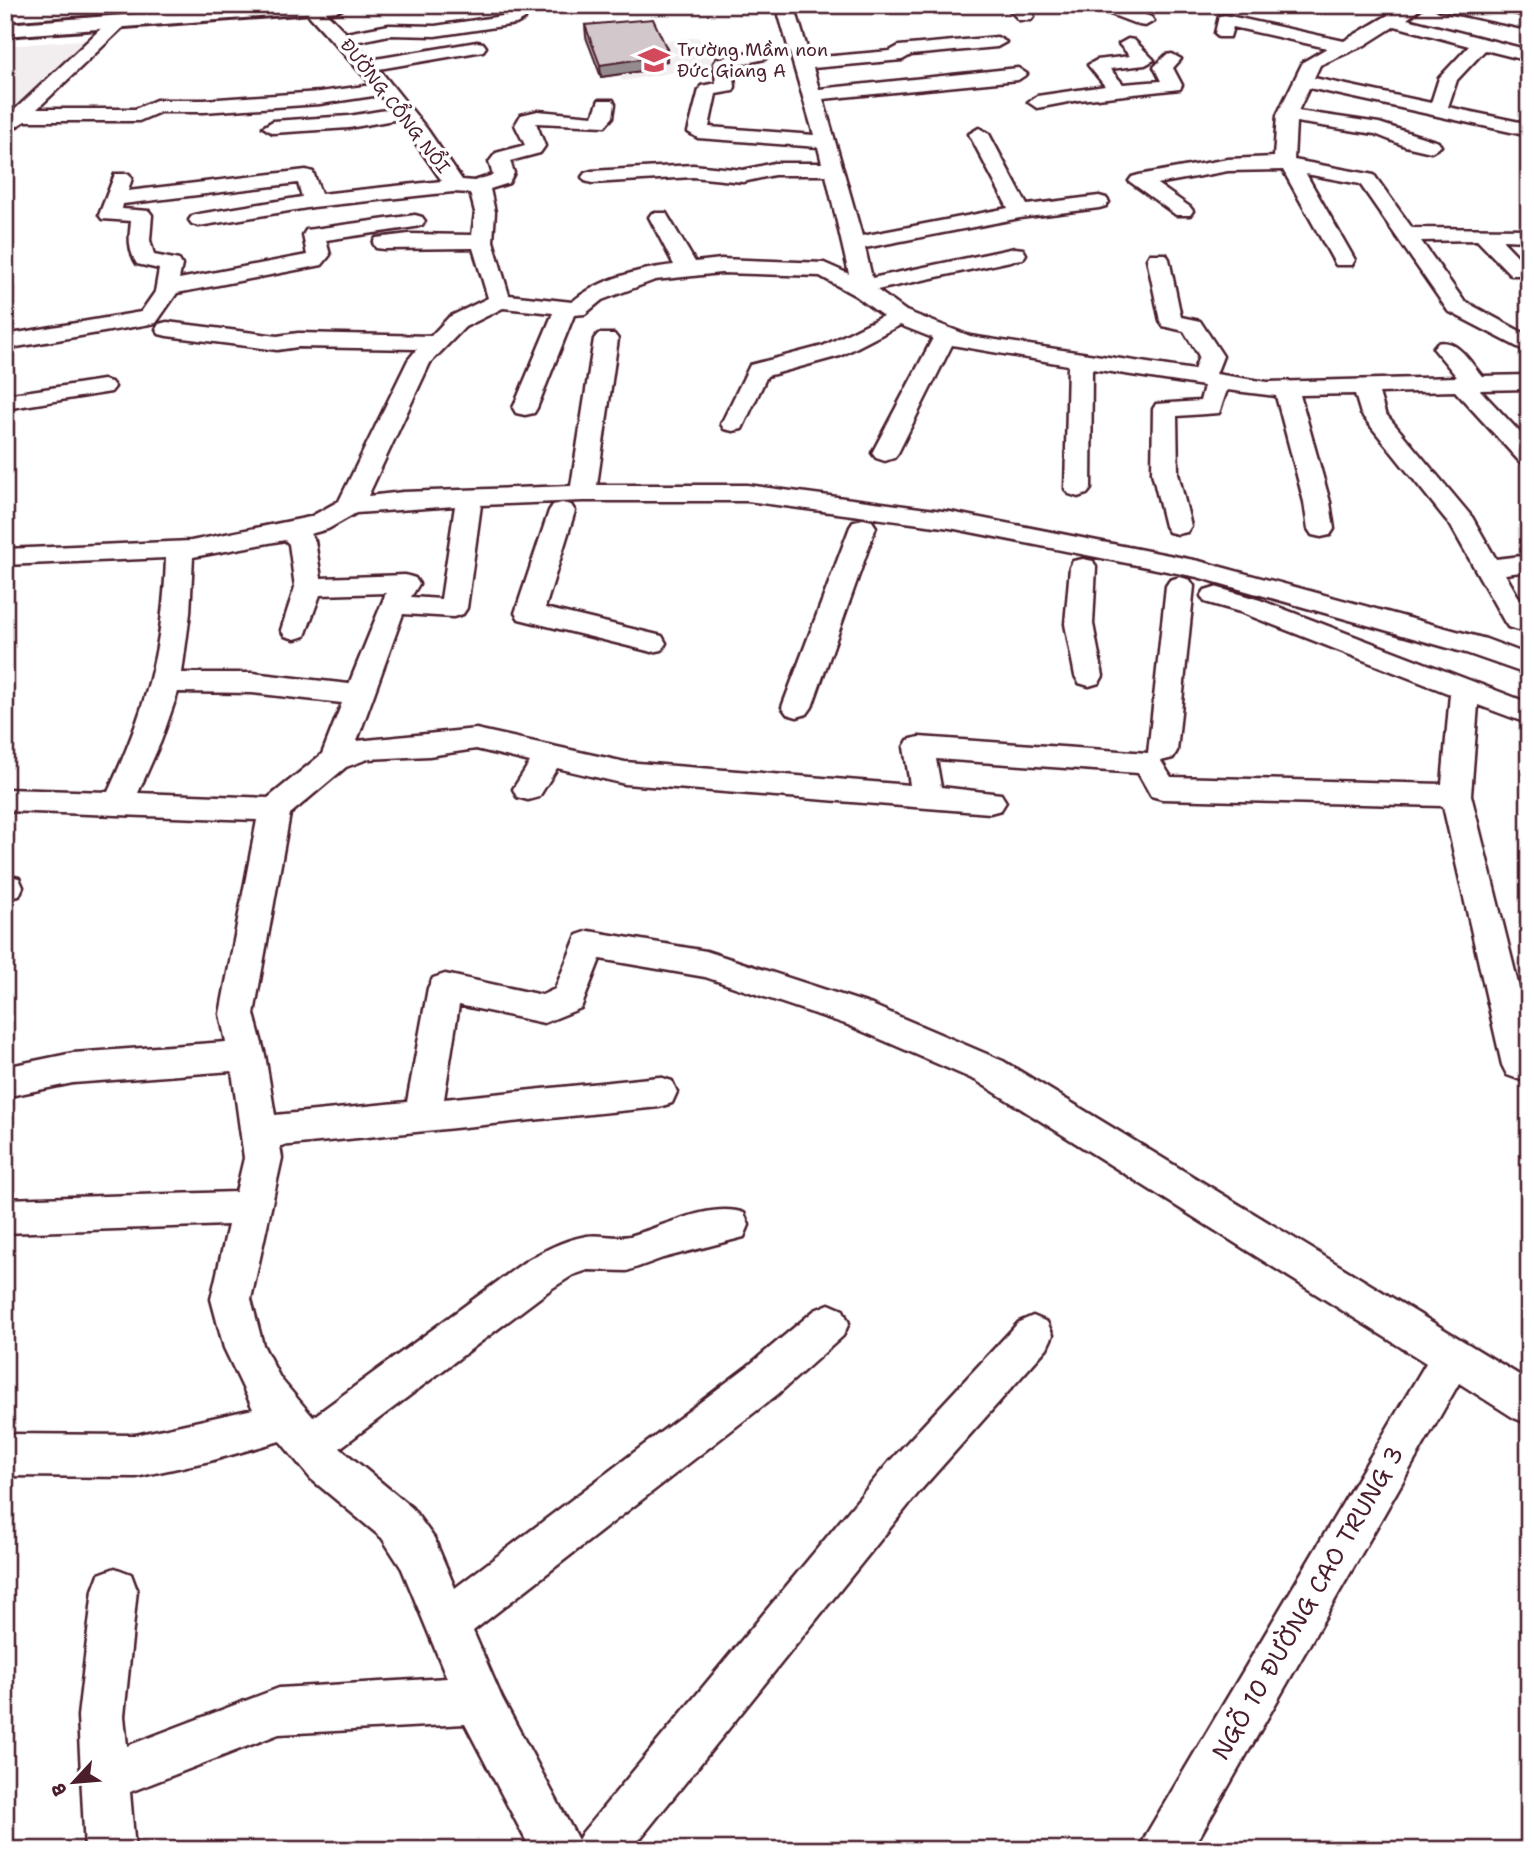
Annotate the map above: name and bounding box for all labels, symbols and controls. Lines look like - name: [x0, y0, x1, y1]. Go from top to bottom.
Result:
- street label: ĐƯỜNG CỔNG NỔI: [335, 32, 457, 178]
- place label: Trường Mầm non Đức Giang A: [677, 38, 828, 83]
- school or university icon: Trường Mầm non Đức Giang A: [637, 43, 671, 77]
- street label: NGÕ 10 ĐƯỜNG CAO TRUNG 3: [1205, 1440, 1411, 1766]
- north arrow: [38, 1746, 108, 1816]
- text: B: [45, 1778, 73, 1800]

